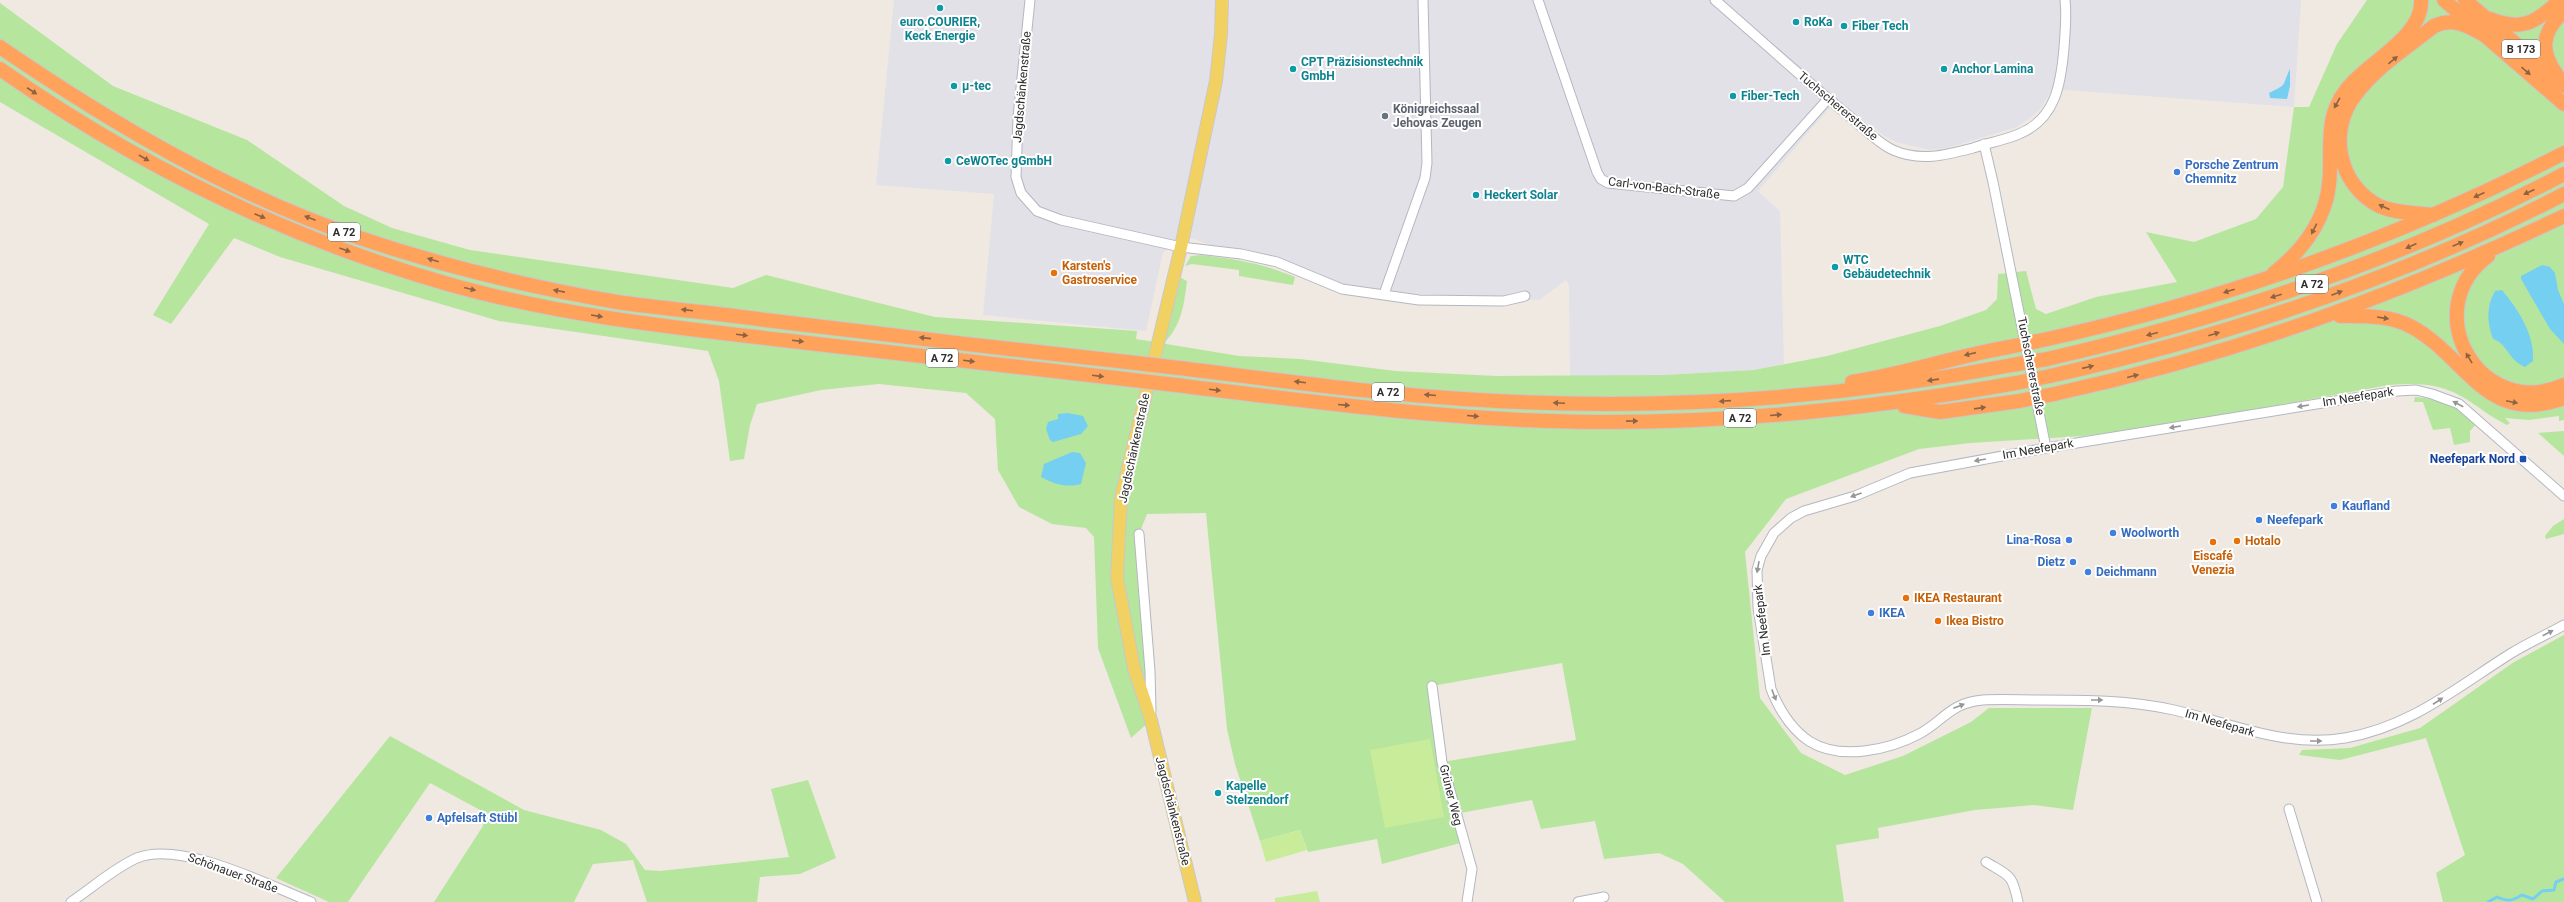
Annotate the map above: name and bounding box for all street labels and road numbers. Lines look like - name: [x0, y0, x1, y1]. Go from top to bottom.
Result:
- street label: Jagdschänkenstraße: [1010, 31, 1034, 143]
- road number: B 173: [2502, 40, 2540, 58]
- street label: Tuchschererstraße: [1795, 69, 1881, 143]
- street label: Carl-von-Bach-Straße: [1607, 174, 1721, 202]
- road number: A 72: [328, 223, 360, 241]
- road number: A 72: [2296, 275, 2328, 293]
- street label: Tuchschererstraße: [2015, 316, 2047, 416]
- road number: A 72: [926, 349, 958, 367]
- road number: A 72: [1372, 383, 1404, 401]
- street label: Im Neefepark: [2321, 384, 2395, 410]
- street label: Jagdschänkenstraße: [1116, 392, 1152, 504]
- road number: A 72: [1724, 409, 1756, 427]
- street label: Im Neefepark: [2001, 436, 2076, 462]
- street label: Im Neefepark: [1751, 583, 1773, 657]
- street label: Im Neefepark: [2184, 706, 2257, 740]
- street label: Jagdschänkenstraße: [1153, 755, 1193, 867]
- street label: Grüner Weg: [1437, 763, 1465, 827]
- street label: Schönauer Straße: [186, 850, 280, 896]

